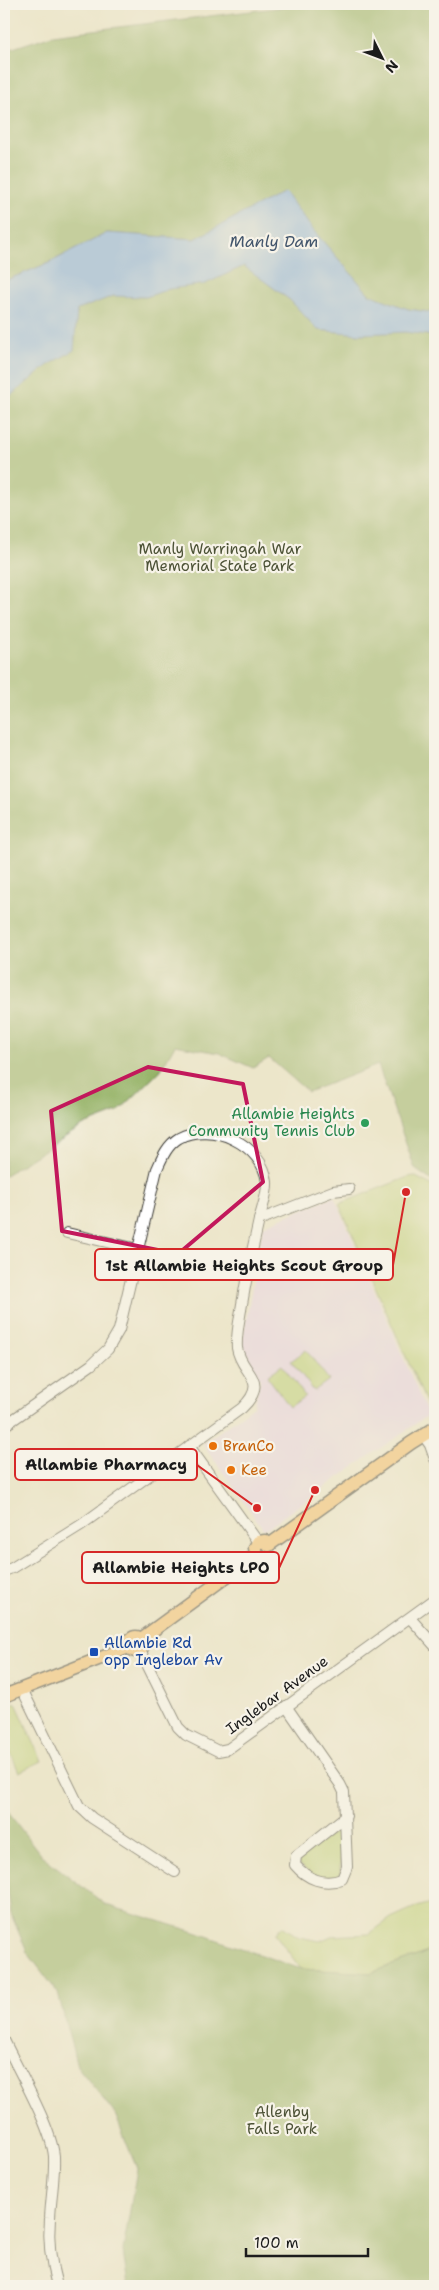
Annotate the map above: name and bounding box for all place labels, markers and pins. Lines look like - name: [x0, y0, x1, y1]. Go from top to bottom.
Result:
- place label: Allambie Heights Community Tennis Club: [188, 1104, 355, 1141]
- marker: Allambie Heights Community Tennis Club: [359, 1117, 371, 1129]
- callout: 1st Allambie Heights Scout Group: [95, 1249, 393, 1280]
- place label: BranCo: [223, 1436, 274, 1456]
- marker: BranCo: [207, 1440, 219, 1452]
- callout: Allambie Pharmacy: [15, 1449, 197, 1480]
- place label: Kee: [241, 1460, 267, 1480]
- marker: Kee: [225, 1464, 237, 1476]
- callout: Allambie Heights LPO: [82, 1552, 279, 1583]
- place label: Allambie Rd opp Inglebar Av: [104, 1633, 223, 1670]
- marker: Allambie Rd opp Inglebar Av: [88, 1646, 100, 1658]

